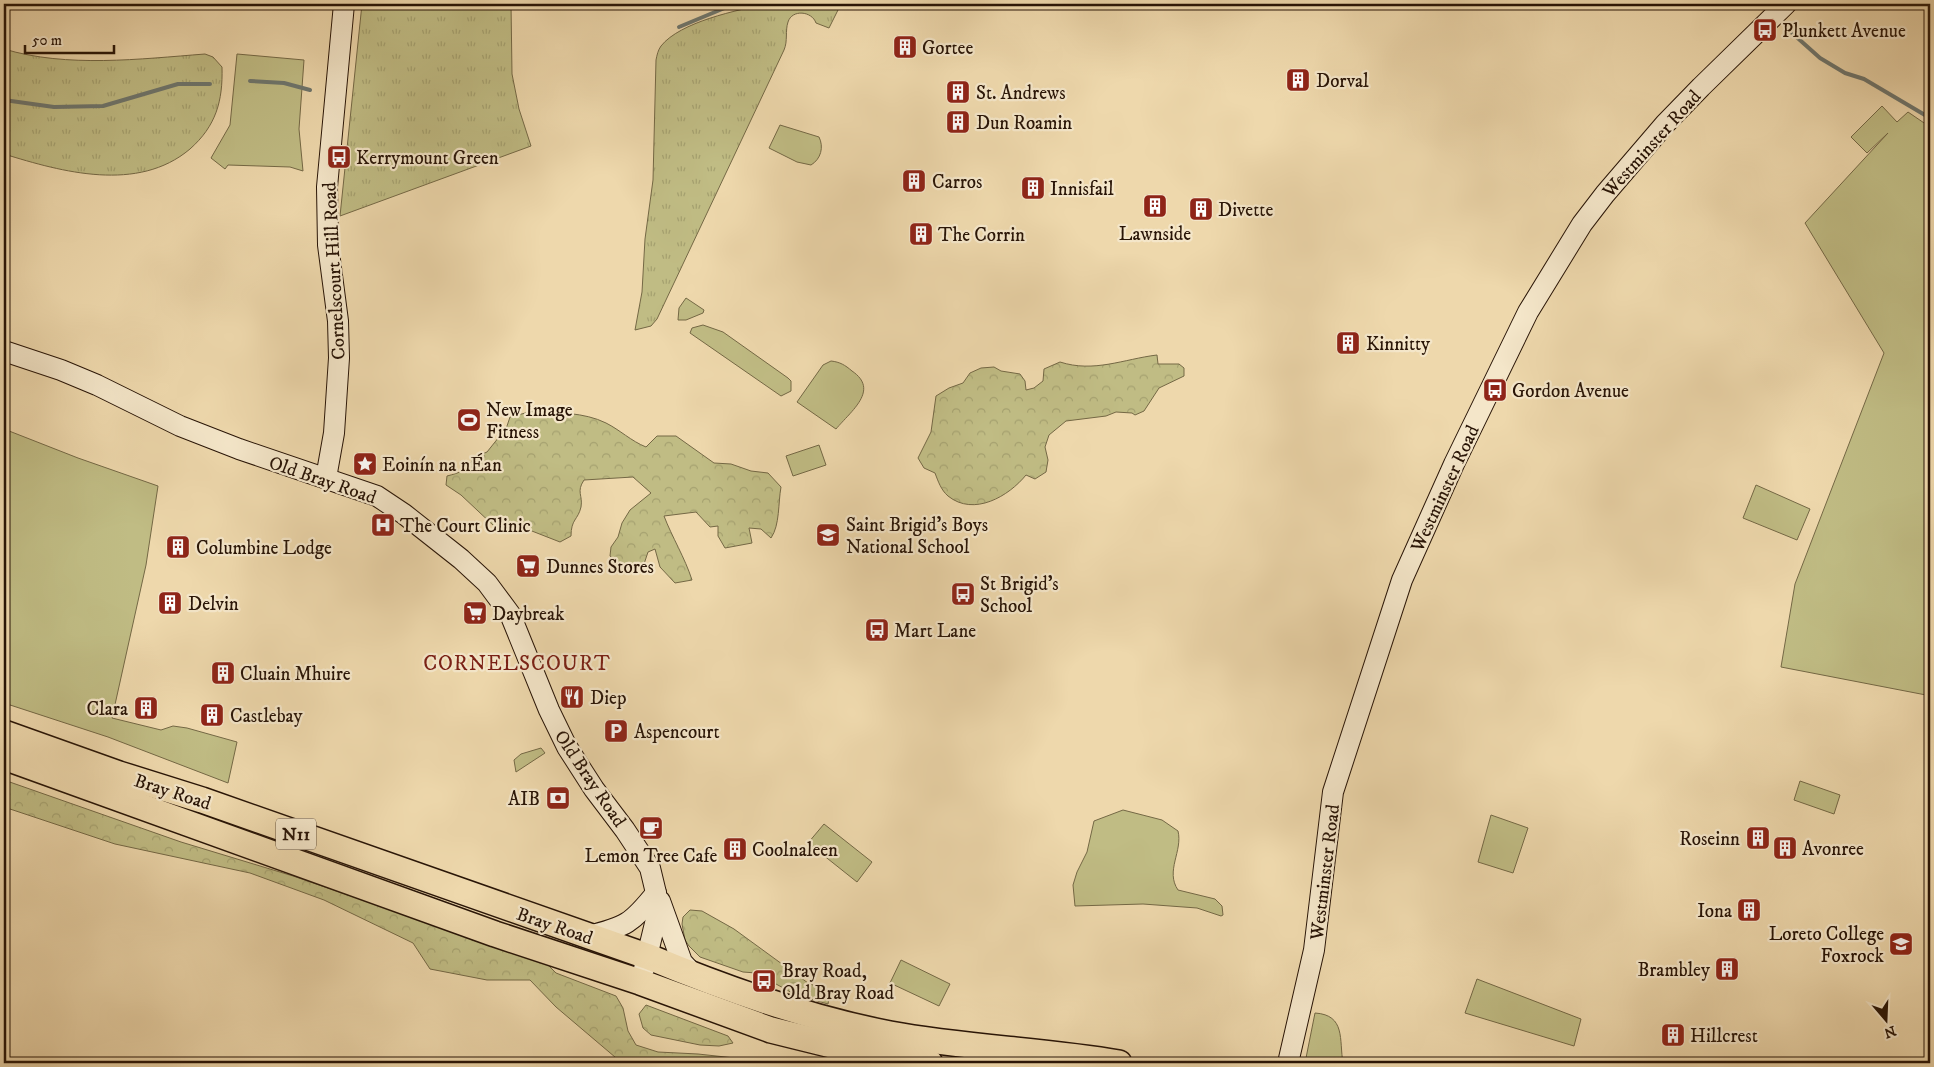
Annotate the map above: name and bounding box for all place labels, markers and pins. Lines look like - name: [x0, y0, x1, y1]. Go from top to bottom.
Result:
- bus stop icon: Plunkett Avenue: [1752, 17, 1778, 43]
- place label: Plunkett Avenue: [1782, 20, 1906, 43]
- building icon: Gortee: [892, 34, 918, 60]
- place label: Gortee: [922, 37, 973, 60]
- building icon: Dorval: [1285, 67, 1311, 93]
- place label: Dorval: [1316, 70, 1369, 93]
- building icon: St. Andrews: [945, 79, 971, 105]
- place label: St. Andrews: [976, 82, 1065, 105]
- building icon: Dun Roamin: [945, 109, 971, 135]
- place label: Dun Roamin: [976, 112, 1072, 135]
- bus stop icon: Kerrymount Green: [326, 144, 352, 170]
- place label: Kerrymount Green: [356, 147, 499, 170]
- building icon: Carros: [901, 168, 927, 194]
- place label: Carros: [932, 171, 982, 194]
- building icon: Innisfail: [1020, 175, 1046, 201]
- place label: Innisfail: [1050, 178, 1114, 201]
- building icon: Lawnside: [1142, 193, 1168, 219]
- building icon: Divette: [1188, 196, 1214, 222]
- place label: Divette: [1218, 199, 1273, 222]
- building icon: The Corrin: [908, 221, 934, 247]
- place label: Lawnside: [1119, 223, 1191, 246]
- place label: The Corrin: [938, 224, 1025, 247]
- building icon: Kinnitty: [1335, 330, 1361, 356]
- place label: Kinnitty: [1366, 333, 1431, 356]
- bus stop icon: Gordon Avenue: [1482, 377, 1508, 403]
- place label: Gordon Avenue: [1512, 380, 1629, 403]
- place label: New Image Fitness: [486, 399, 573, 444]
- sports icon: New Image Fitness: [456, 407, 482, 433]
- place icon: Eoinín na nÉan: [352, 451, 378, 477]
- place label: Eoinín na nÉan: [382, 453, 502, 477]
- hospital icon: The Court Clinic: [370, 512, 396, 538]
- place label: Saint Brigid's Boys National School: [846, 514, 988, 559]
- place label: The Court Clinic: [400, 515, 531, 538]
- school or university icon: Saint Brigid's Boys National School: [815, 522, 841, 548]
- building icon: Columbine Lodge: [165, 534, 191, 560]
- place label: Columbine Lodge: [196, 537, 332, 560]
- supermarket icon: Dunnes Stores: [515, 553, 541, 579]
- place label: Dunnes Stores: [546, 556, 654, 579]
- place label: St Brigid's School: [980, 573, 1059, 618]
- bus stop icon: St Brigid's School: [950, 581, 976, 607]
- building icon: Delvin: [157, 590, 183, 616]
- place label: Delvin: [188, 593, 239, 616]
- supermarket icon: Daybreak: [462, 600, 488, 626]
- place label: Daybreak: [492, 603, 565, 626]
- bus stop icon: Mart Lane: [864, 617, 890, 643]
- place label: Mart Lane: [894, 620, 976, 643]
- building icon: Cluain Mhuire: [210, 660, 236, 686]
- place label: Cluain Mhuire: [240, 663, 351, 686]
- restaurant icon: Diep: [559, 684, 585, 710]
- place label: Diep: [590, 687, 626, 710]
- building icon: Clara: [133, 695, 159, 721]
- place label: Clara: [86, 698, 128, 721]
- building icon: Castlebay: [199, 702, 225, 728]
- place label: Castlebay: [230, 705, 304, 728]
- parking icon: Aspencourt: [603, 718, 629, 744]
- place label: Aspencourt: [634, 721, 719, 744]
- bank icon: AIB: [545, 785, 571, 811]
- place label: AIB: [508, 788, 540, 811]
- cafe icon: Lemon Tree Cafe: [638, 815, 664, 841]
- building icon: Roseinn: [1745, 825, 1771, 851]
- place label: Roseinn: [1679, 828, 1740, 851]
- building icon: Avonree: [1772, 835, 1798, 861]
- building icon: Coolnaleen: [722, 836, 748, 862]
- place label: Avonree: [1802, 838, 1864, 861]
- place label: Coolnaleen: [752, 839, 838, 862]
- place label: Lemon Tree Cafe: [585, 845, 718, 868]
- building icon: Iona: [1736, 897, 1762, 923]
- place label: Iona: [1697, 900, 1732, 923]
- place label: Loreto College Foxrock: [1769, 923, 1885, 968]
- school or university icon: Loreto College Foxrock: [1888, 931, 1914, 957]
- building icon: Brambley: [1714, 956, 1740, 982]
- place label: Brambley: [1637, 959, 1711, 982]
- place label: Bray Road, Old Bray Road: [782, 960, 894, 1005]
- bus stop icon: Bray Road, Old Bray Road: [751, 968, 777, 994]
- building icon: Hillcrest: [1660, 1022, 1686, 1048]
- place label: Hillcrest: [1690, 1025, 1758, 1048]

